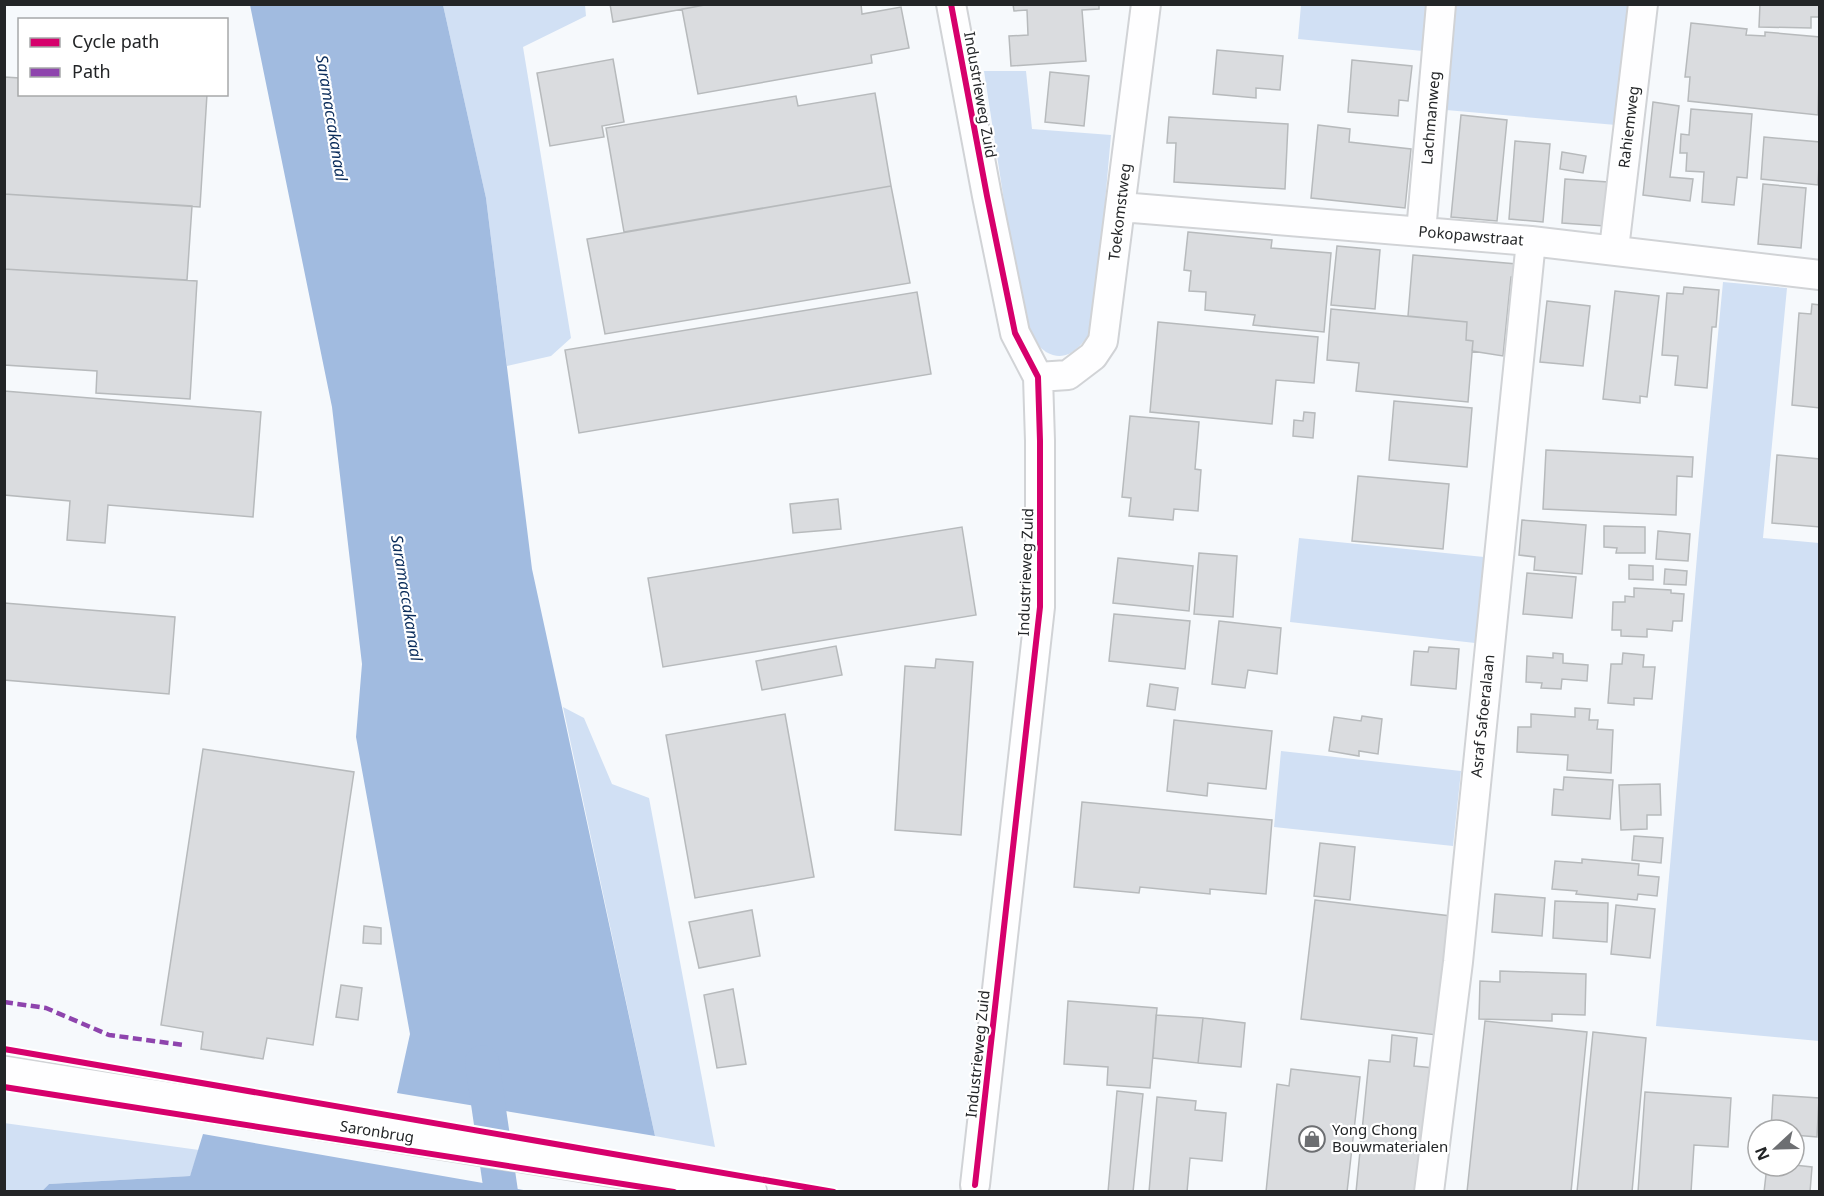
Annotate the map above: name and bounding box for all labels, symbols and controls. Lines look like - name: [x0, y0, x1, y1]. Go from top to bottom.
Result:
- legend: [18, 18, 228, 96]
- text: Cycle path: [72, 29, 159, 53]
- street label: Industrieweg Zuid: [960, 30, 1002, 160]
- water label: Saramaccakanaal: [311, 53, 353, 184]
- text: Path: [72, 59, 111, 83]
- street label: Lachmanweg: [1416, 70, 1444, 166]
- street label: Rahiemweg: [1613, 85, 1643, 169]
- street label: Toekomstweg: [1103, 162, 1135, 262]
- street label: Pokopawstraat: [1418, 220, 1525, 250]
- street label: Industrieweg Zuid: [1013, 508, 1037, 636]
- water label: Saramaccakanaal: [386, 533, 428, 664]
- street label: Asraf Safoeralaan: [1466, 653, 1498, 778]
- street label: Industrieweg Zuid: [960, 989, 994, 1119]
- street label: Saronbrug: [339, 1115, 416, 1147]
- north arrow: [1746, 1118, 1806, 1178]
- place label: Yong Chong Bouwmaterialen: [1332, 1119, 1448, 1156]
- shop icon: Yong Chong Bouwmaterialen: [1297, 1124, 1327, 1154]
- text: N: [1749, 1143, 1775, 1164]

